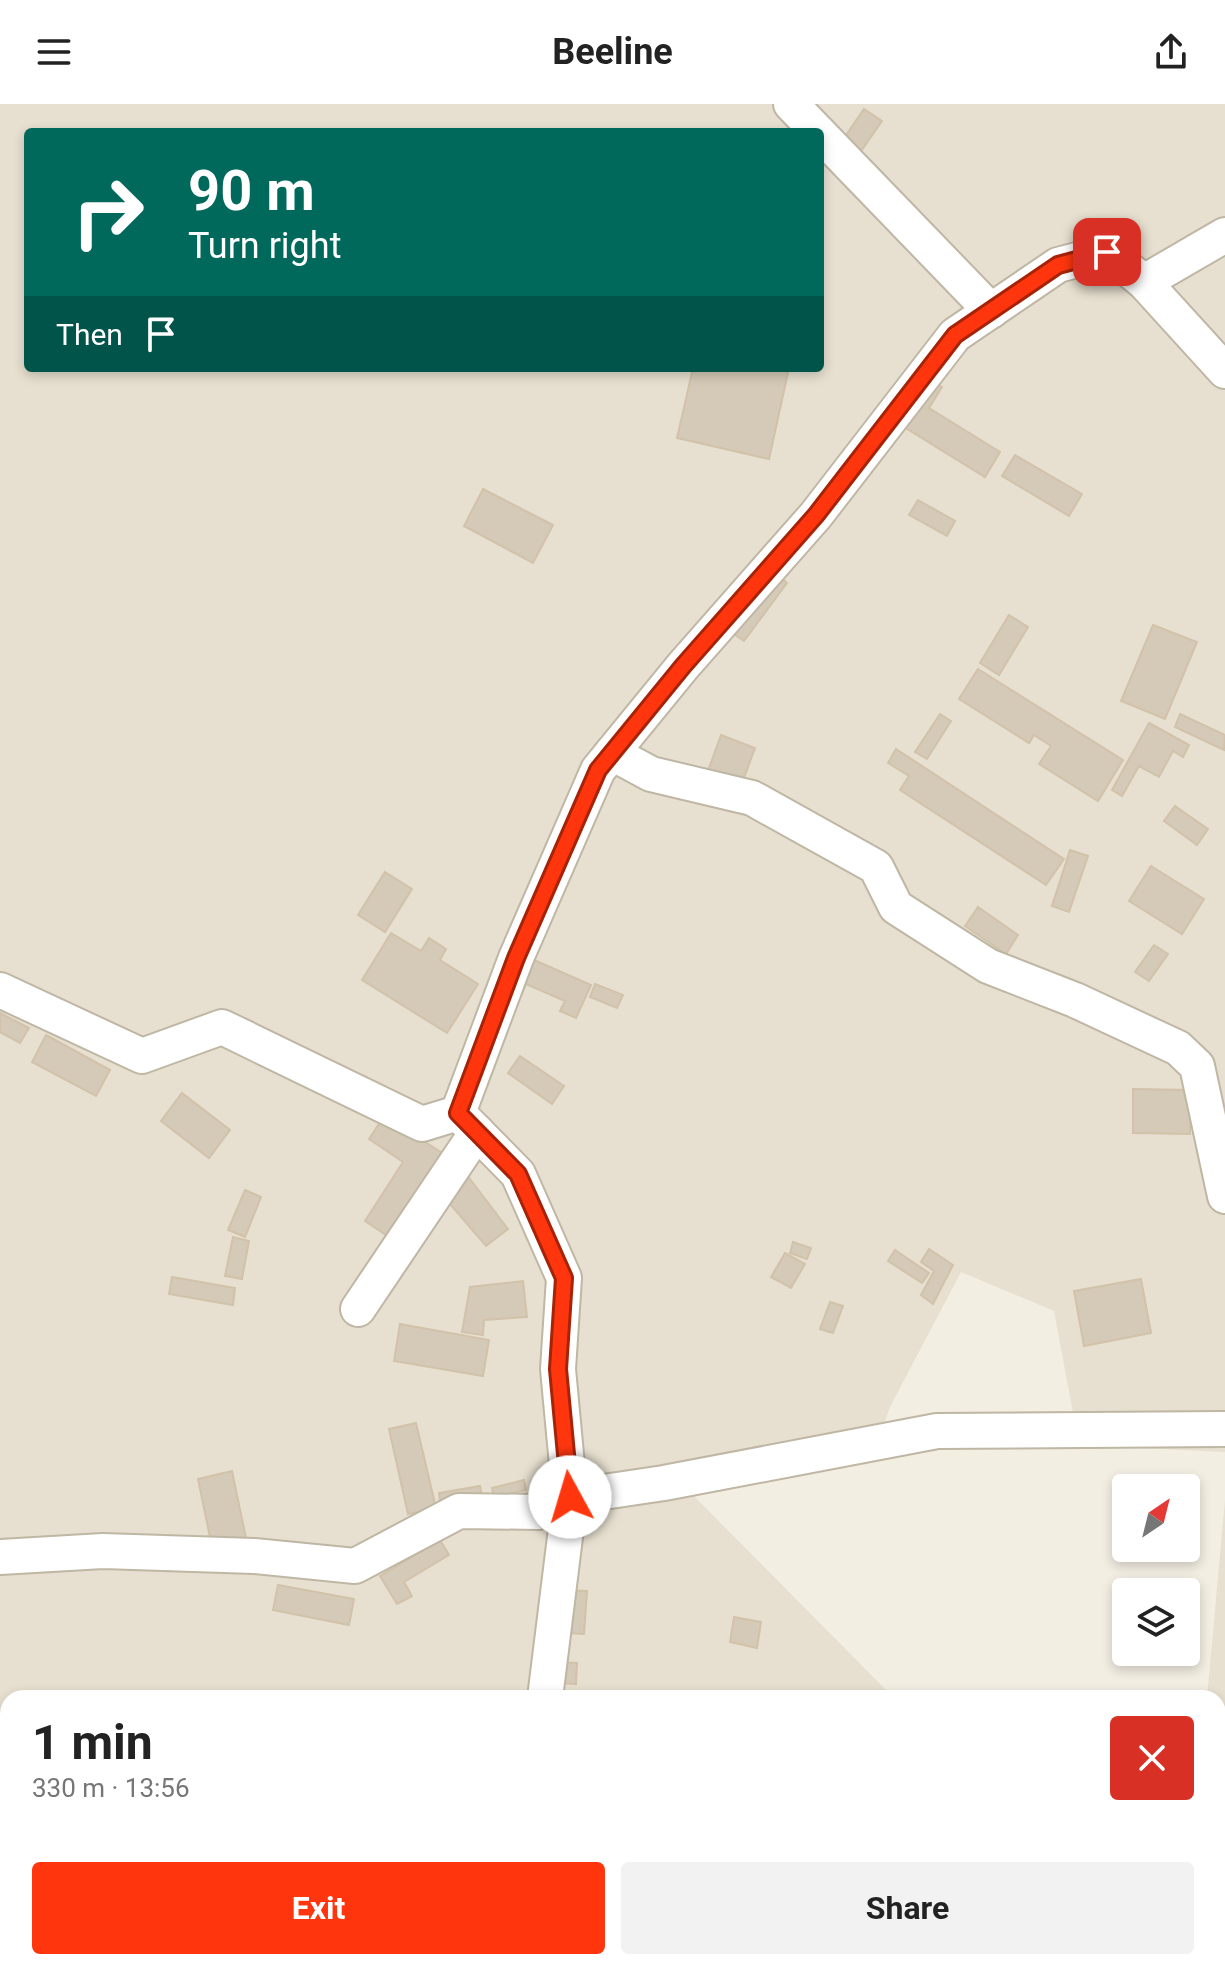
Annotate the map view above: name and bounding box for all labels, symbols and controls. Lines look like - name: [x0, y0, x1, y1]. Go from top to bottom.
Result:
- icon: menu: [32, 30, 76, 74]
- icon: share: [1149, 30, 1193, 74]
- text: Beeline: [552, 31, 673, 73]
- text: 90 m: [188, 158, 315, 224]
- icon: right: [56, 160, 160, 264]
- pin: [1073, 218, 1141, 286]
- text: Turn right: [188, 225, 341, 267]
- icon: arrive: [1085, 230, 1129, 274]
- icon: arrive: [139, 312, 183, 356]
- text: Then: [56, 317, 123, 352]
- position arrow: [528, 1455, 612, 1539]
- north arrow: [1112, 1474, 1200, 1562]
- map controls: [1112, 1474, 1200, 1666]
- button: layers: [1112, 1578, 1200, 1666]
- text: 1 min: [32, 1714, 153, 1771]
- button: close: [1110, 1716, 1194, 1800]
- text: 330 m · 13:56: [32, 1773, 190, 1803]
- button: Exit: [32, 1862, 605, 1954]
- button: Share: [621, 1862, 1194, 1954]

